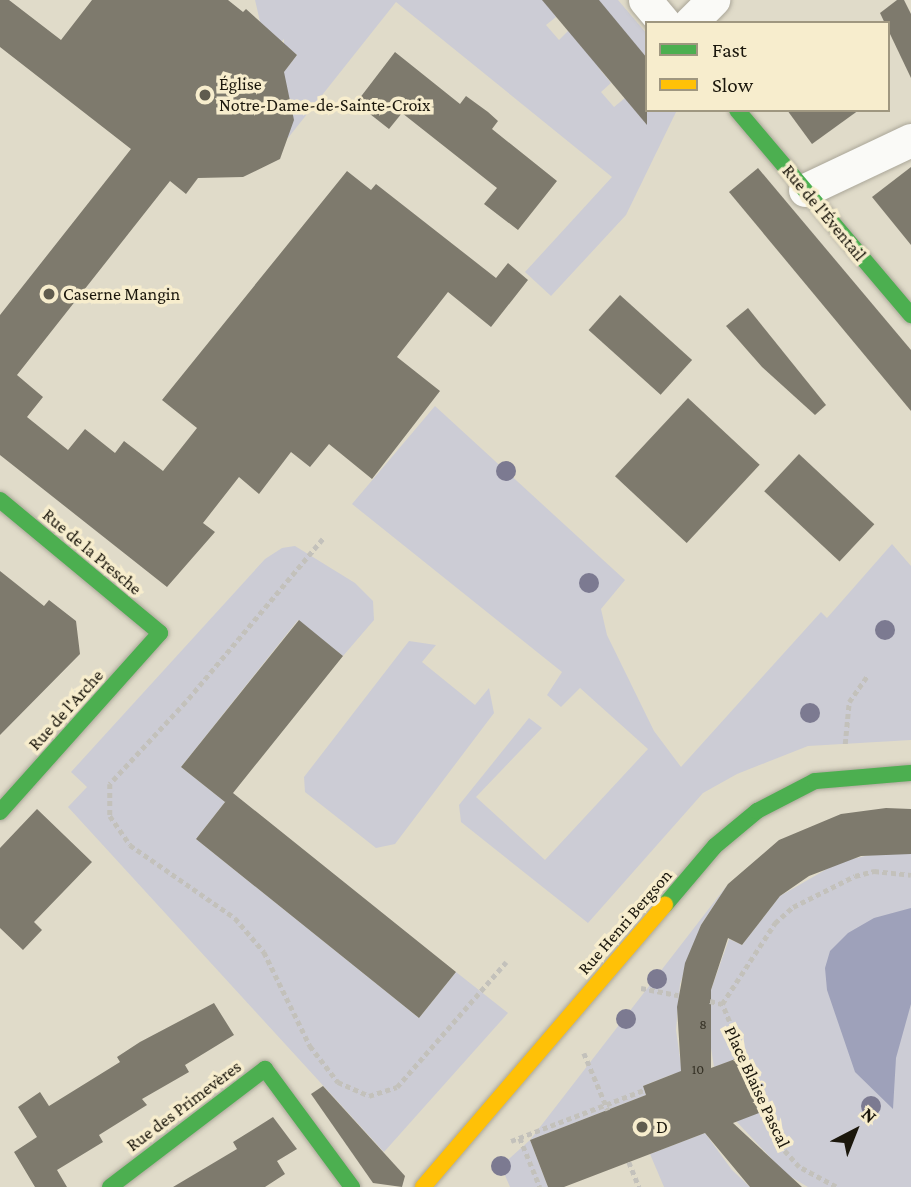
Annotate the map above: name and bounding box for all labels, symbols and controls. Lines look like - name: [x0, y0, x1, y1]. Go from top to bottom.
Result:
- legend: [645, 21, 890, 112]
- text: Fast: [712, 38, 747, 62]
- text: Slow: [712, 73, 753, 97]
- place label: Église Notre-Dame-de-Sainte-Croix: [219, 74, 430, 116]
- marker: Église Notre-Dame-de-Sainte-Croix: [197, 87, 213, 103]
- street label: Rue de l'Éventail: [778, 161, 870, 265]
- place label: Caserne Mangin: [63, 283, 180, 305]
- marker: Caserne Mangin: [41, 286, 57, 302]
- street label: Rue de la Presche: [38, 504, 146, 600]
- street label: Rue de l'Arche: [24, 665, 108, 755]
- street label: Rue Henri Bergson: [573, 865, 677, 979]
- house number: 8: [699, 1016, 707, 1032]
- street label: Place Blaise Pascal: [719, 1023, 795, 1151]
- street label: Rue des Primevères: [122, 1056, 246, 1156]
- house number: 10: [692, 1061, 704, 1077]
- north arrow: [820, 1096, 890, 1166]
- text: N: [858, 1103, 881, 1127]
- place label: D: [656, 1116, 668, 1138]
- marker: D: [634, 1119, 650, 1135]

